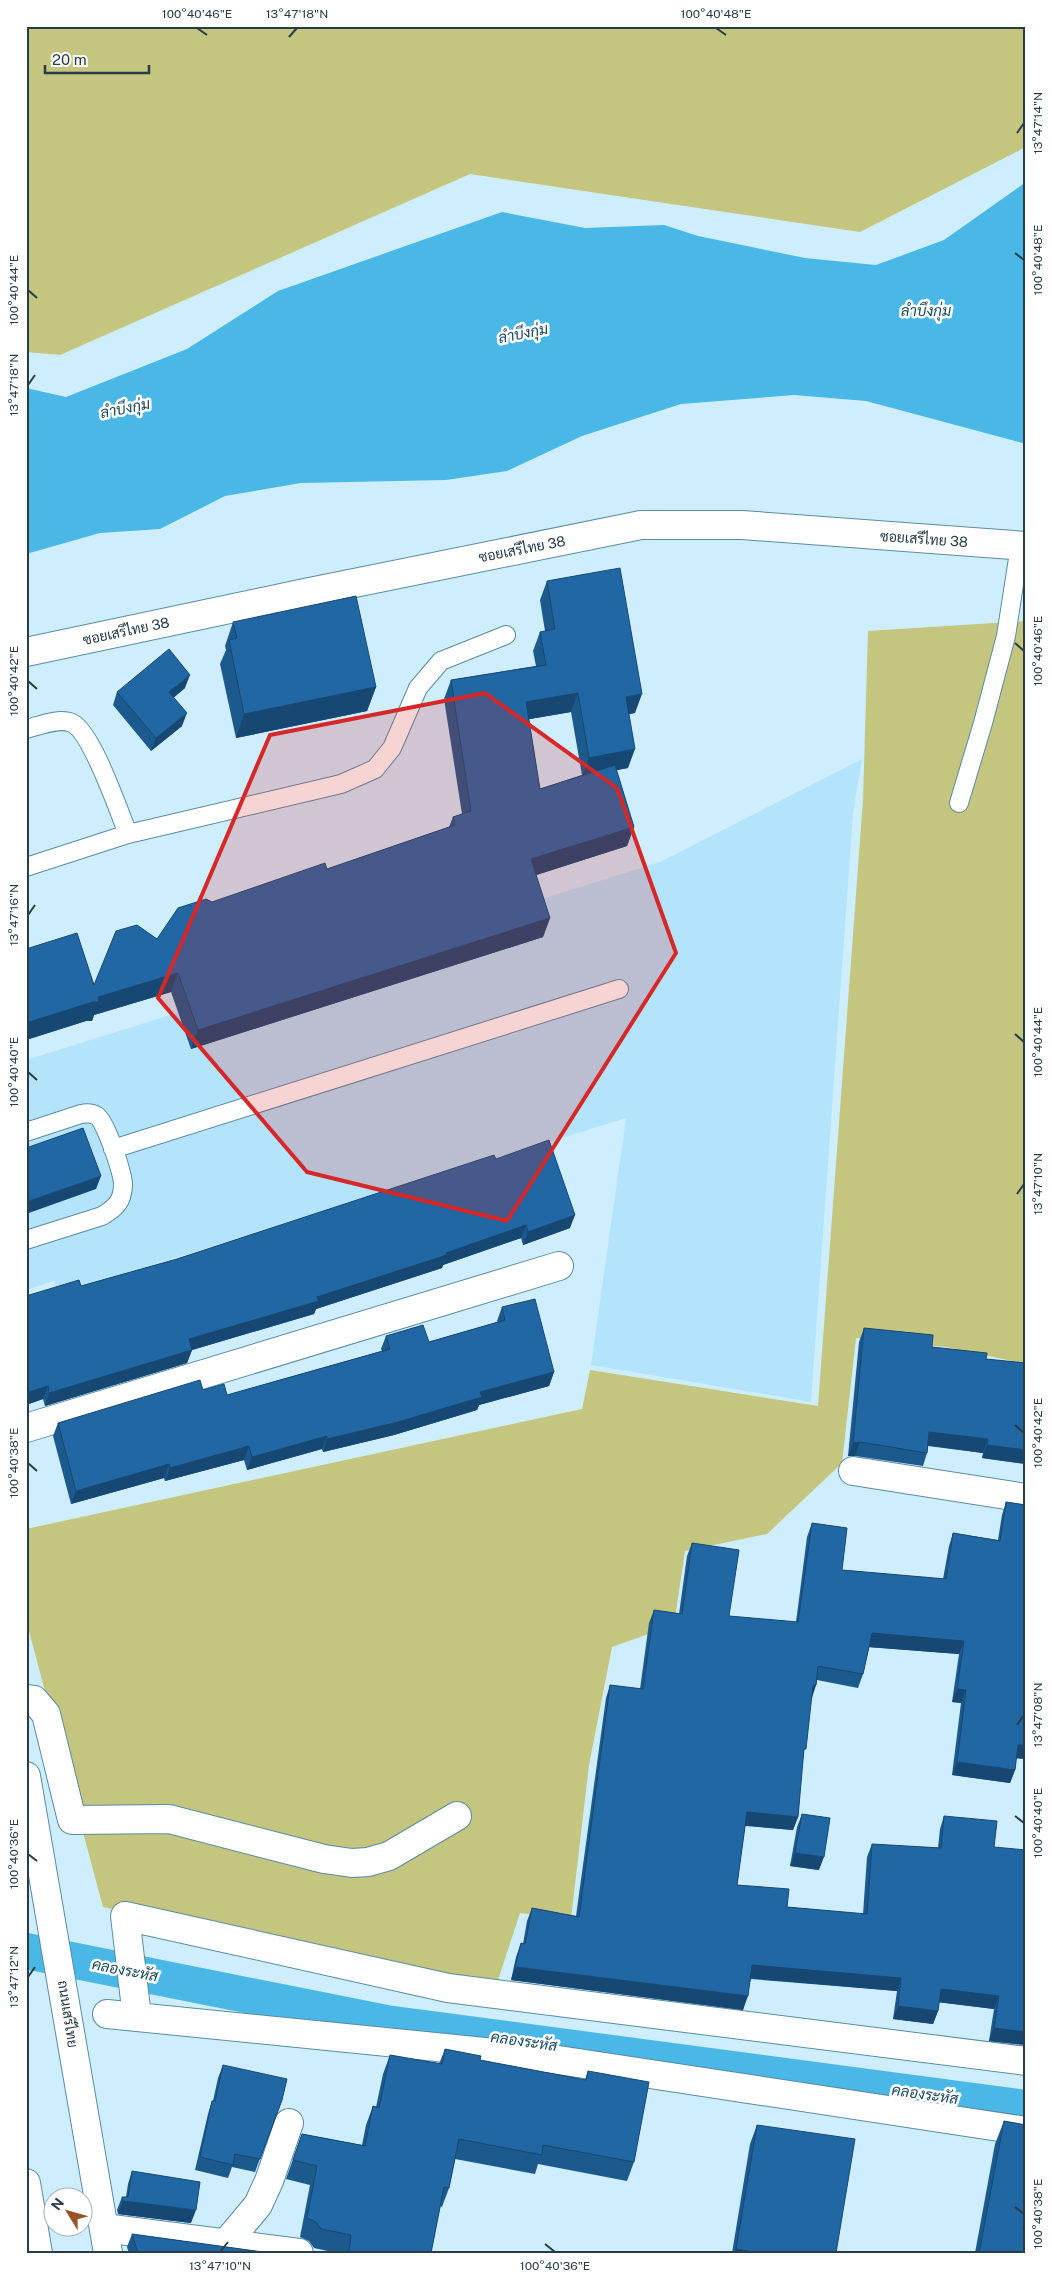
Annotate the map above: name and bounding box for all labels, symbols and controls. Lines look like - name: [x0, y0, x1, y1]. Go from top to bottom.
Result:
- text: 100°40'46"E: [162, 7, 232, 21]
- text: 13°47'18"N: [266, 7, 328, 21]
- text: 100°40'48"E: [681, 7, 751, 21]
- scale bar: [45, 42, 149, 74]
- text: 20 m: [52, 51, 87, 68]
- text: 13°47'14"N: [1031, 92, 1045, 154]
- text: 100°40'48"E: [1031, 225, 1045, 295]
- text: 100°40'44"E: [7, 255, 21, 325]
- water label: ลำบึงกุ่ม: [901, 301, 951, 322]
- water label: ลำบึงกุ่ม: [496, 319, 550, 349]
- text: 13°47'18"N: [7, 354, 21, 416]
- water label: ลำบึงกุ่ม: [98, 394, 152, 424]
- street label: ซอยเสรีไทย 38: [880, 527, 968, 550]
- street label: ซอยเสรีไทย 38: [477, 532, 567, 565]
- street label: ซอยเสรีไทย 38: [81, 613, 171, 648]
- text: 100°40'46"E: [1031, 616, 1045, 686]
- text: 100°40'42"E: [7, 646, 21, 716]
- text: 13°47'16"N: [7, 884, 21, 946]
- text: 100°40'44"E: [1031, 1007, 1045, 1077]
- text: 100°40'40"E: [7, 1037, 21, 1107]
- text: 13°47'10"N: [1031, 1153, 1045, 1215]
- text: 100°40'42"E: [1031, 1398, 1045, 1468]
- text: 100°40'38"E: [7, 1428, 21, 1498]
- text: 13°47'08"N: [1031, 1683, 1045, 1747]
- text: 100°40'40"E: [1031, 1788, 1045, 1858]
- text: 100°40'36"E: [7, 1819, 21, 1889]
- text: 13°47'12"N: [7, 1946, 21, 2008]
- water label: คลองระหัส: [91, 1955, 161, 1985]
- street label: ถนนเสรีไทย: [55, 1979, 82, 2049]
- water label: คลองระหัส: [490, 2028, 560, 2054]
- water label: คลองระหัส: [891, 2081, 961, 2107]
- text: 100°40'38"E: [1031, 2179, 1045, 2249]
- north arrow: [42, 2186, 92, 2236]
- text: N: [48, 2195, 67, 2213]
- text: 13°47'10"N: [189, 2259, 251, 2273]
- text: 100°40'36"E: [520, 2259, 590, 2273]

